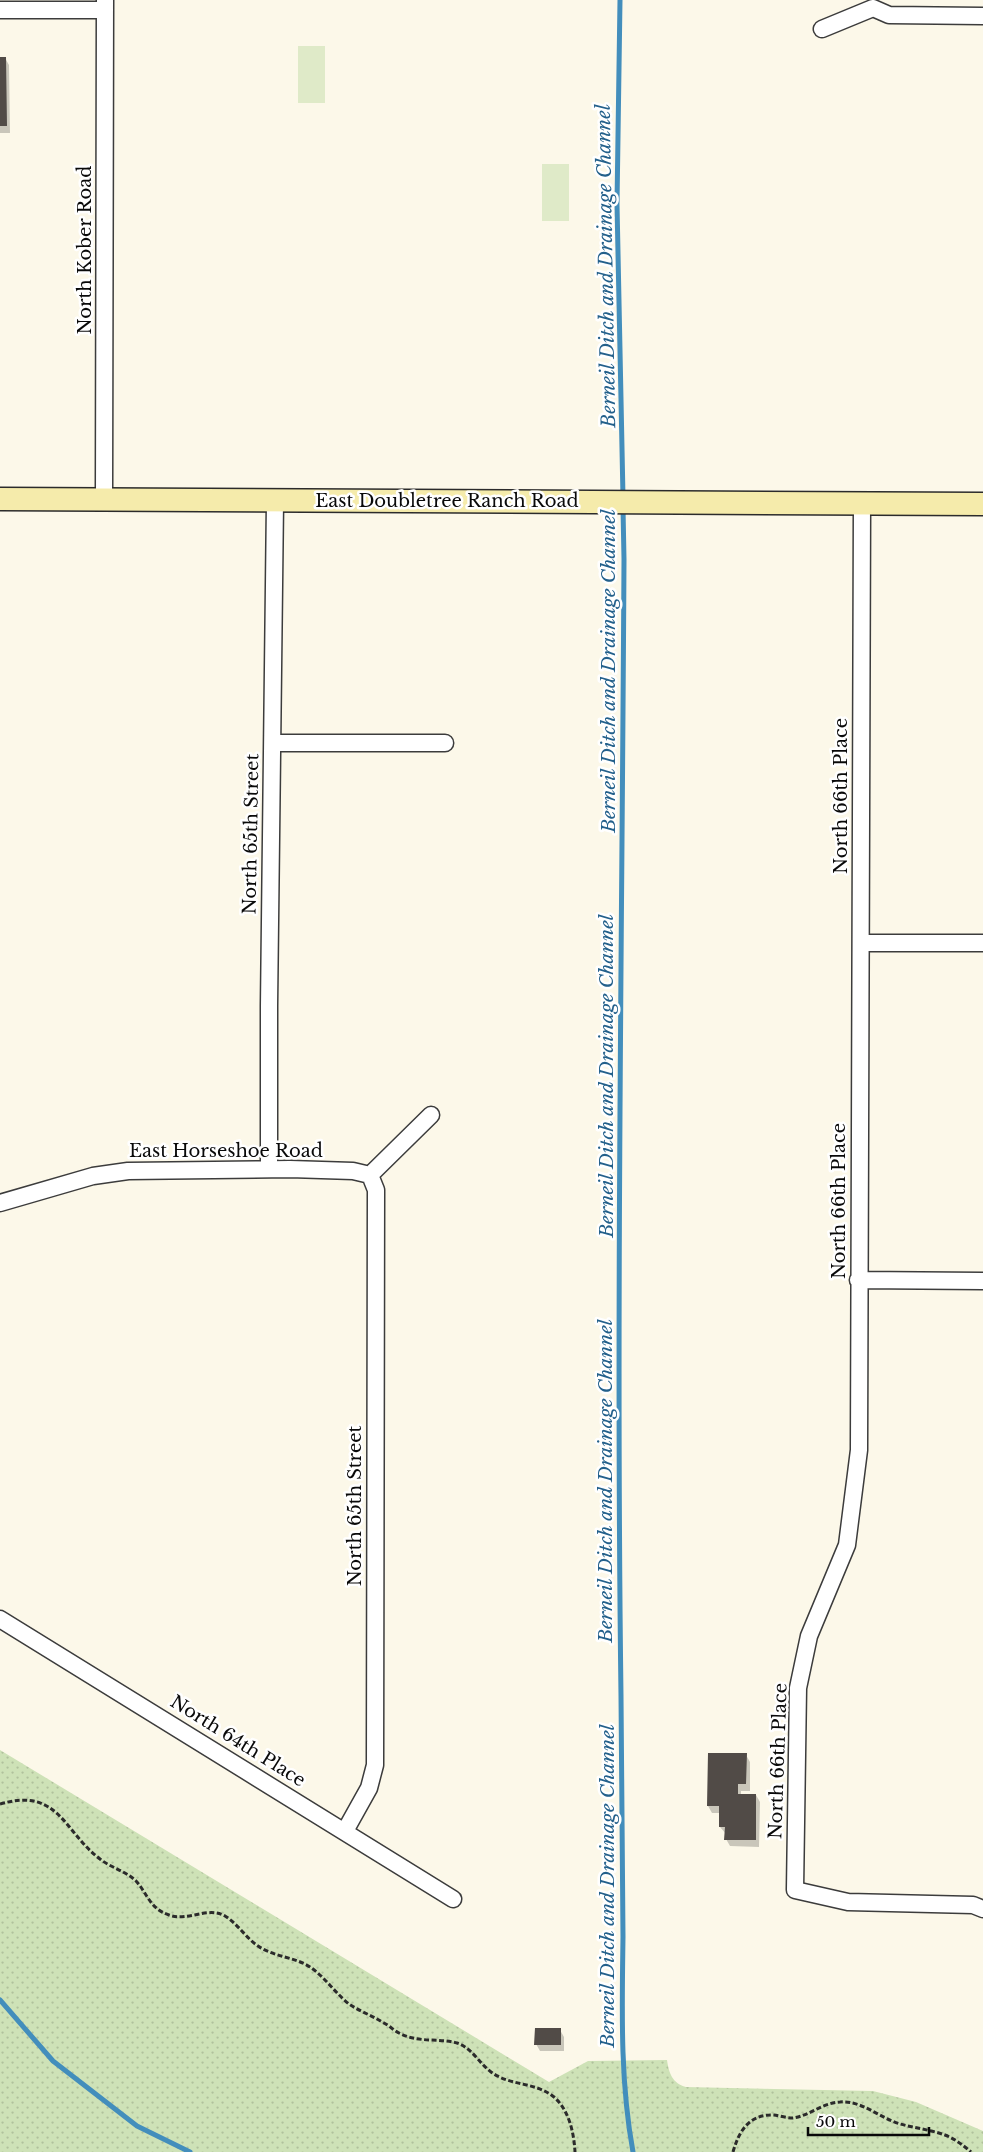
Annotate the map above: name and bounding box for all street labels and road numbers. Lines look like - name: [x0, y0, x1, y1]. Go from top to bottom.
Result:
- street label: North Kober Road: [74, 166, 96, 334]
- street label: East Doubletree Ranch Road: [315, 490, 579, 512]
- street label: North 66th Place: [830, 718, 852, 874]
- street label: North 65th Street: [239, 753, 263, 915]
- street label: North 66th Place: [828, 1123, 850, 1279]
- street label: East Horseshoe Road: [129, 1140, 323, 1162]
- street label: North 65th Street: [344, 1425, 366, 1586]
- street label: North 66th Place: [764, 1683, 792, 1839]
- street label: North 64th Place: [166, 1691, 310, 1791]

